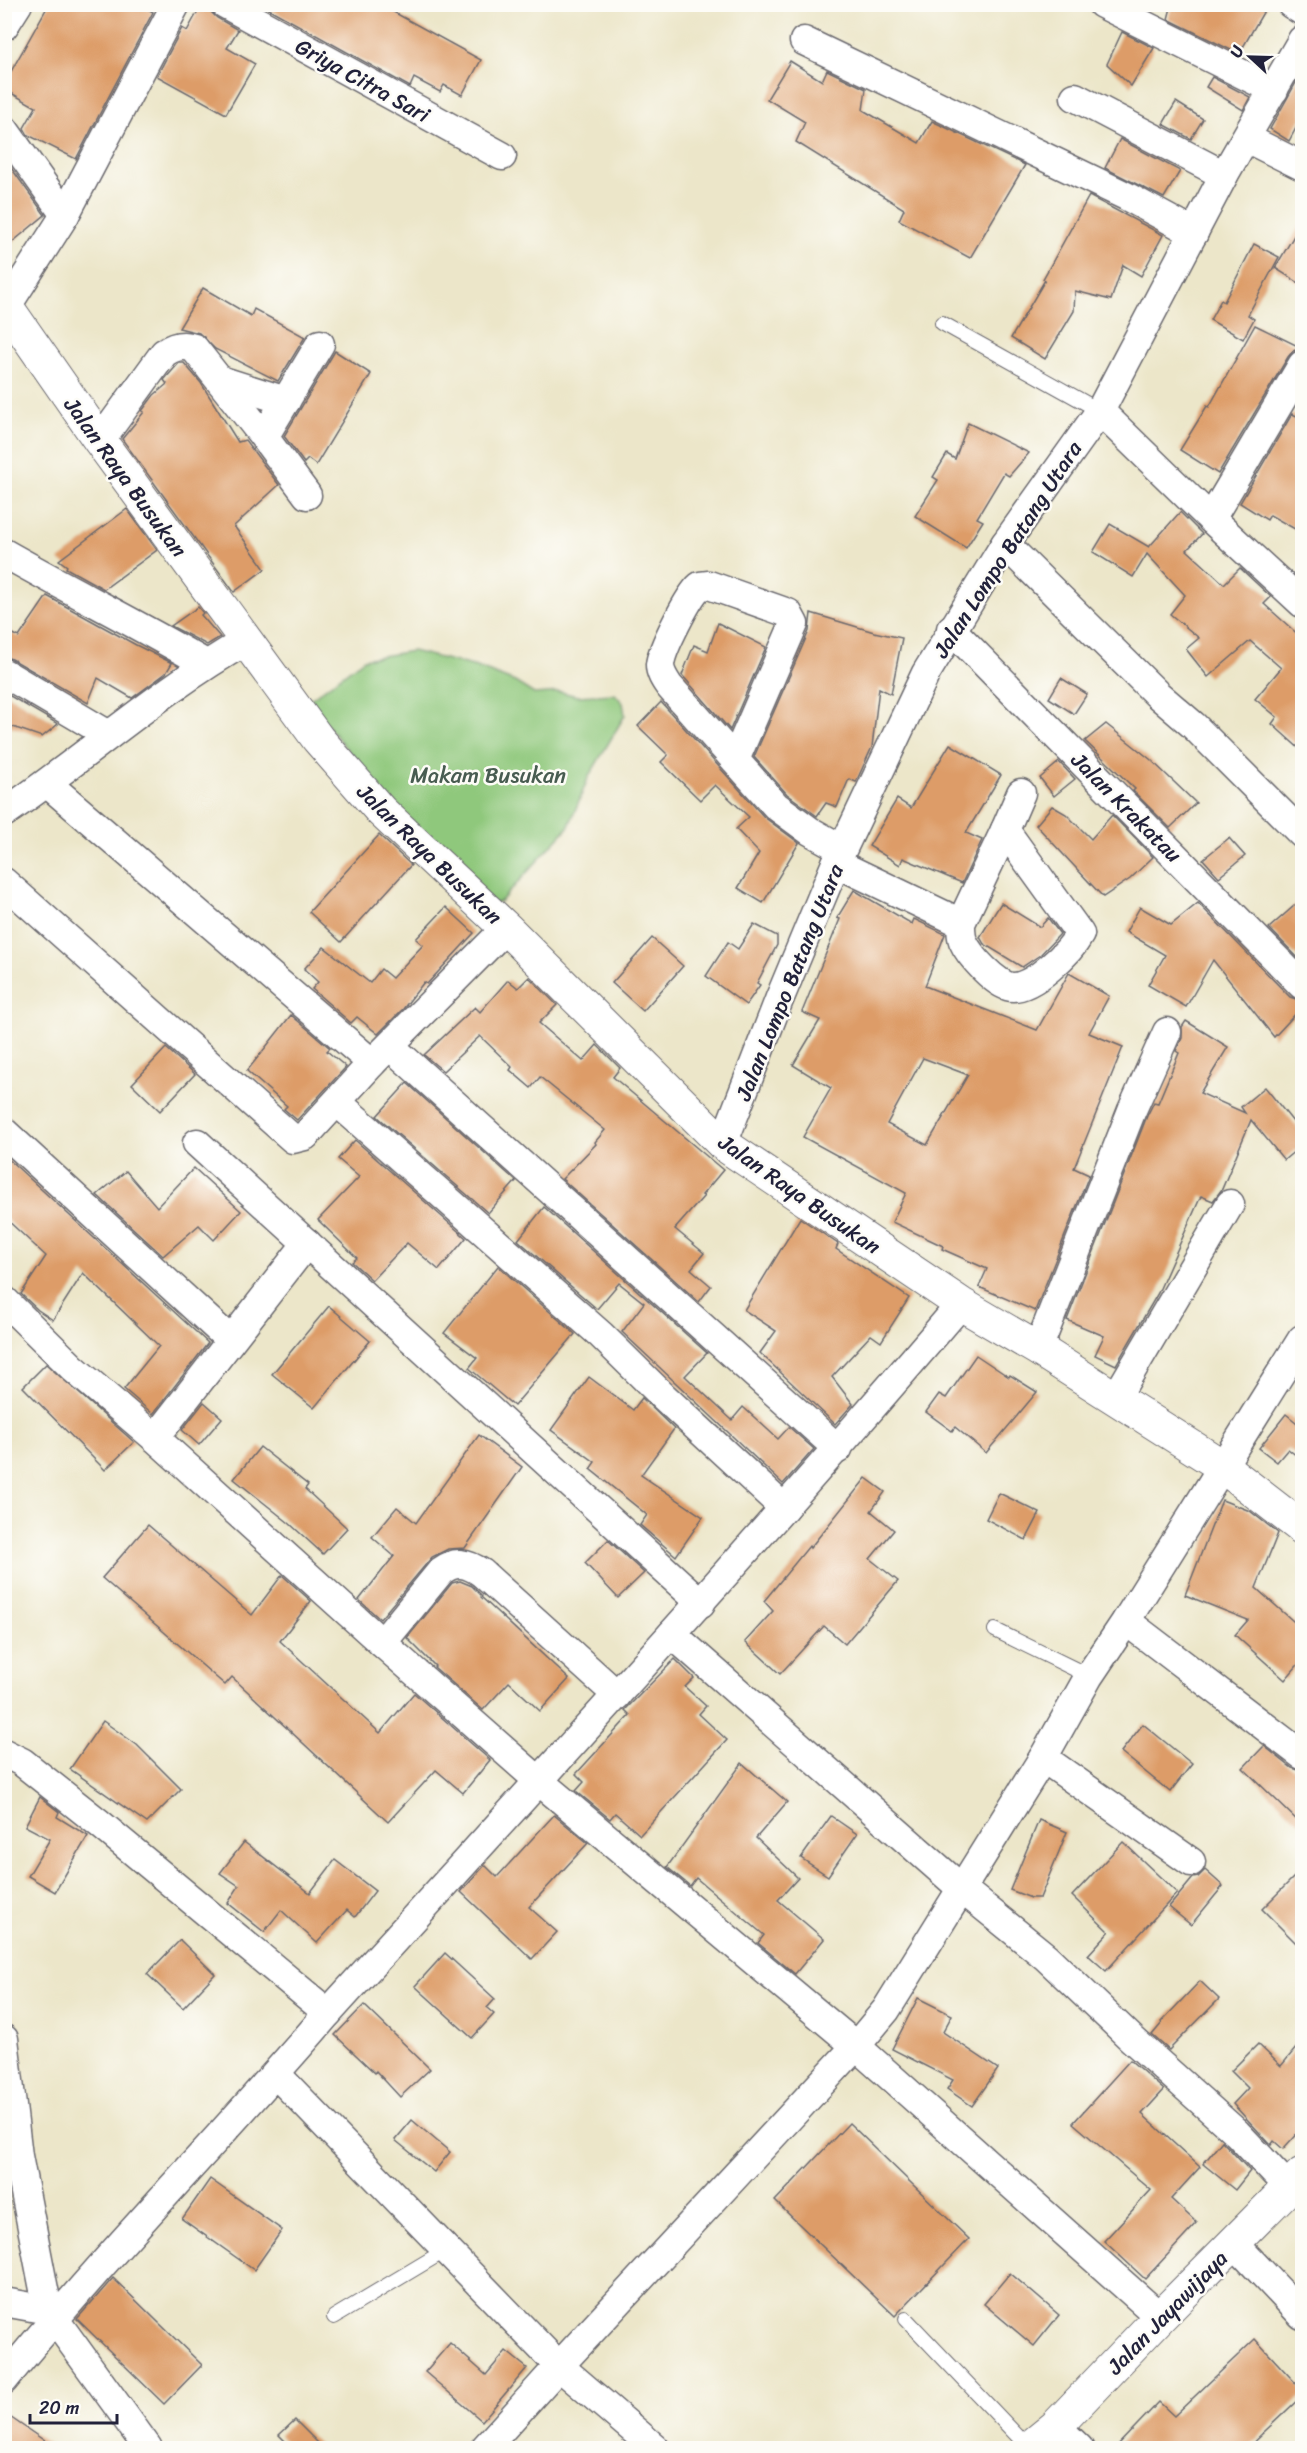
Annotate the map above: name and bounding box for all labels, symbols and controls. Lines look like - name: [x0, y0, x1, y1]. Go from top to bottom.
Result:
- street label: Griya Citra Sari: [288, 27, 438, 134]
- north arrow: [1220, 27, 1280, 87]
- text: U: [1221, 40, 1253, 62]
- street label: Jalan Raya Busukan: [53, 388, 198, 566]
- street label: Jalan Lompo Batang Utara: [922, 432, 1093, 667]
- street label: Jalan Krakatau: [1061, 742, 1192, 873]
- park label: Makam Busukan: [410, 756, 566, 795]
- street label: Jalan Raya Busukan: [347, 773, 512, 935]
- street label: Jalan Lompo Batang Utara: [724, 857, 855, 1108]
- street label: Jalan Raya Busukan: [709, 1123, 889, 1265]
- street label: Jalan Jayawijaya: [1096, 2241, 1238, 2385]
- scale bar: [30, 2387, 117, 2425]
- text: 20 m: [39, 2392, 79, 2424]

